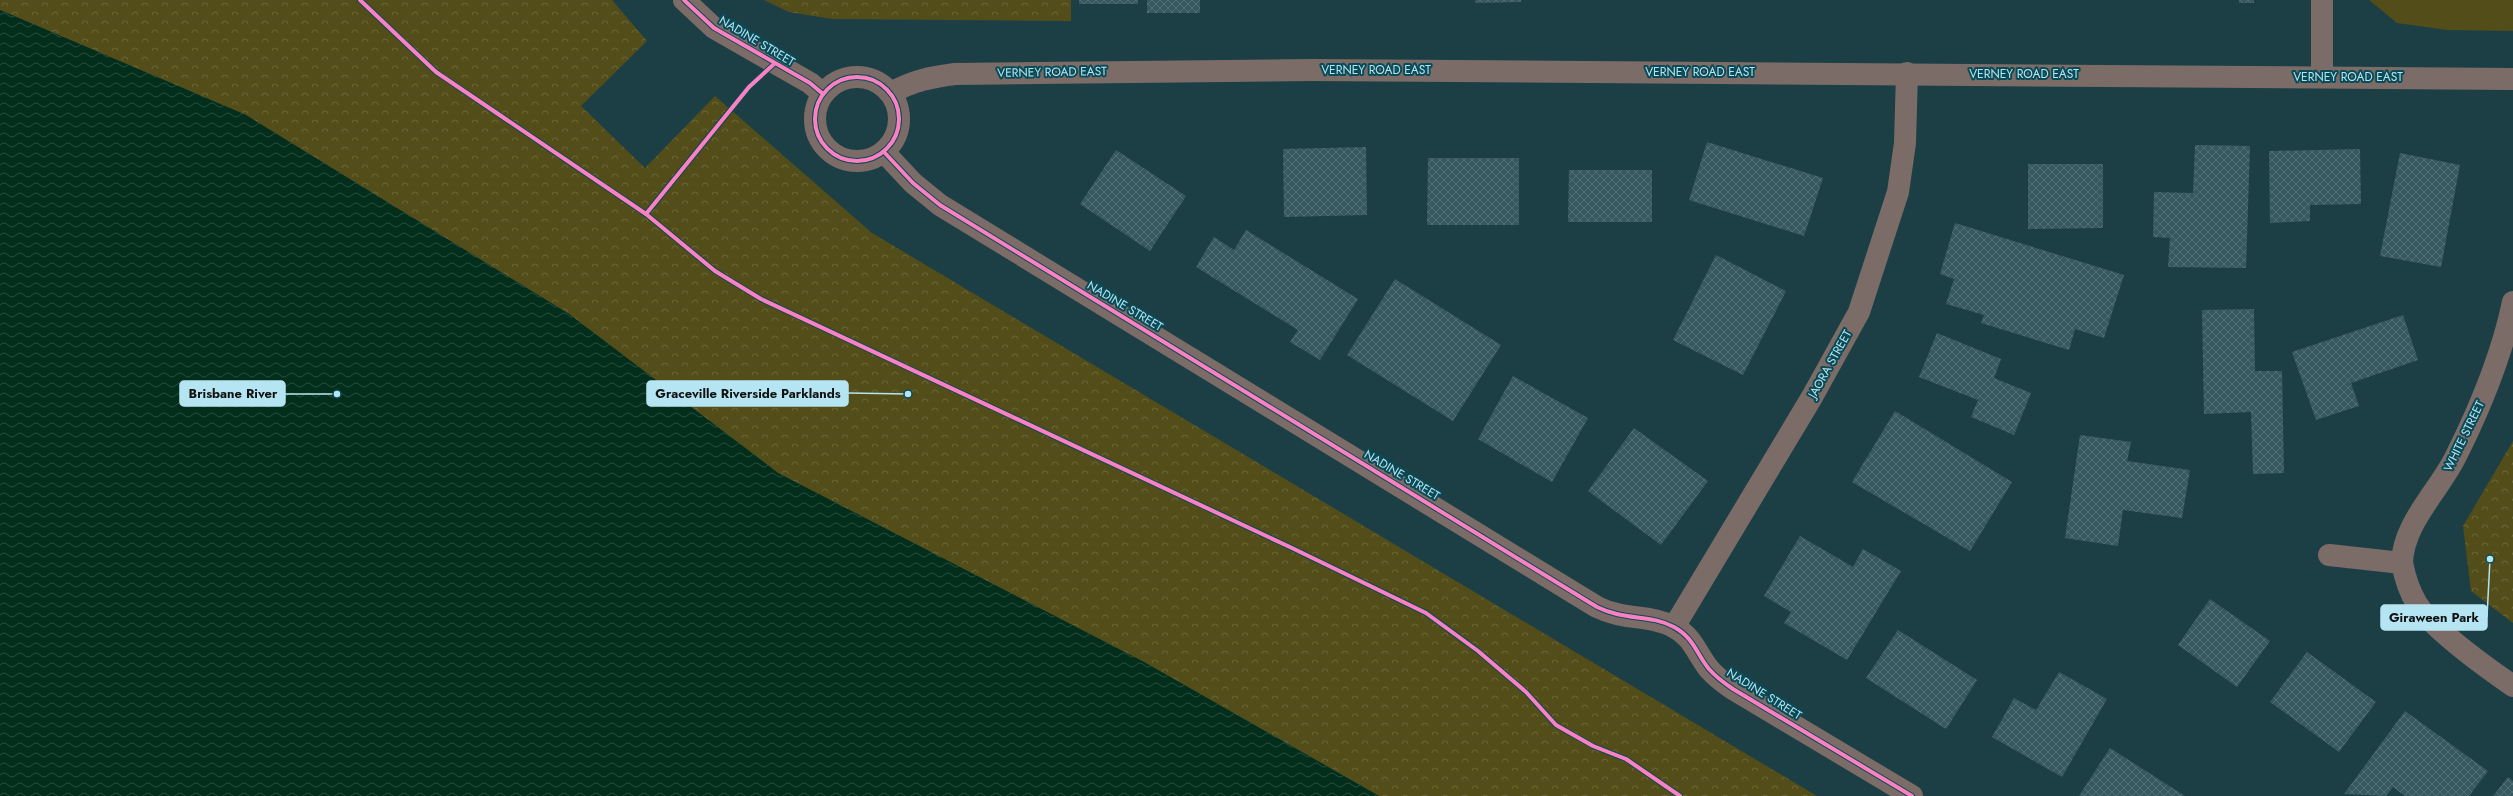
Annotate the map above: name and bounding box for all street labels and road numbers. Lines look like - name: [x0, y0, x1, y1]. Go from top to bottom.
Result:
- street label: NADINE STREET: [716, 11, 799, 71]
- street label: VERNEY ROAD EAST: [1321, 61, 1431, 79]
- street label: VERNEY ROAD EAST: [997, 62, 1107, 82]
- street label: VERNEY ROAD EAST: [1645, 63, 1755, 81]
- street label: VERNEY ROAD EAST: [1969, 65, 2079, 83]
- street label: VERNEY ROAD EAST: [2293, 68, 2403, 86]
- street label: NADINE STREET: [1084, 276, 1167, 336]
- street label: JAORA STREET: [1803, 326, 1856, 403]
- street label: WHITE STREET: [2439, 397, 2489, 474]
- street label: NADINE STREET: [1361, 445, 1444, 505]
- street label: NADINE STREET: [1723, 664, 1805, 725]

